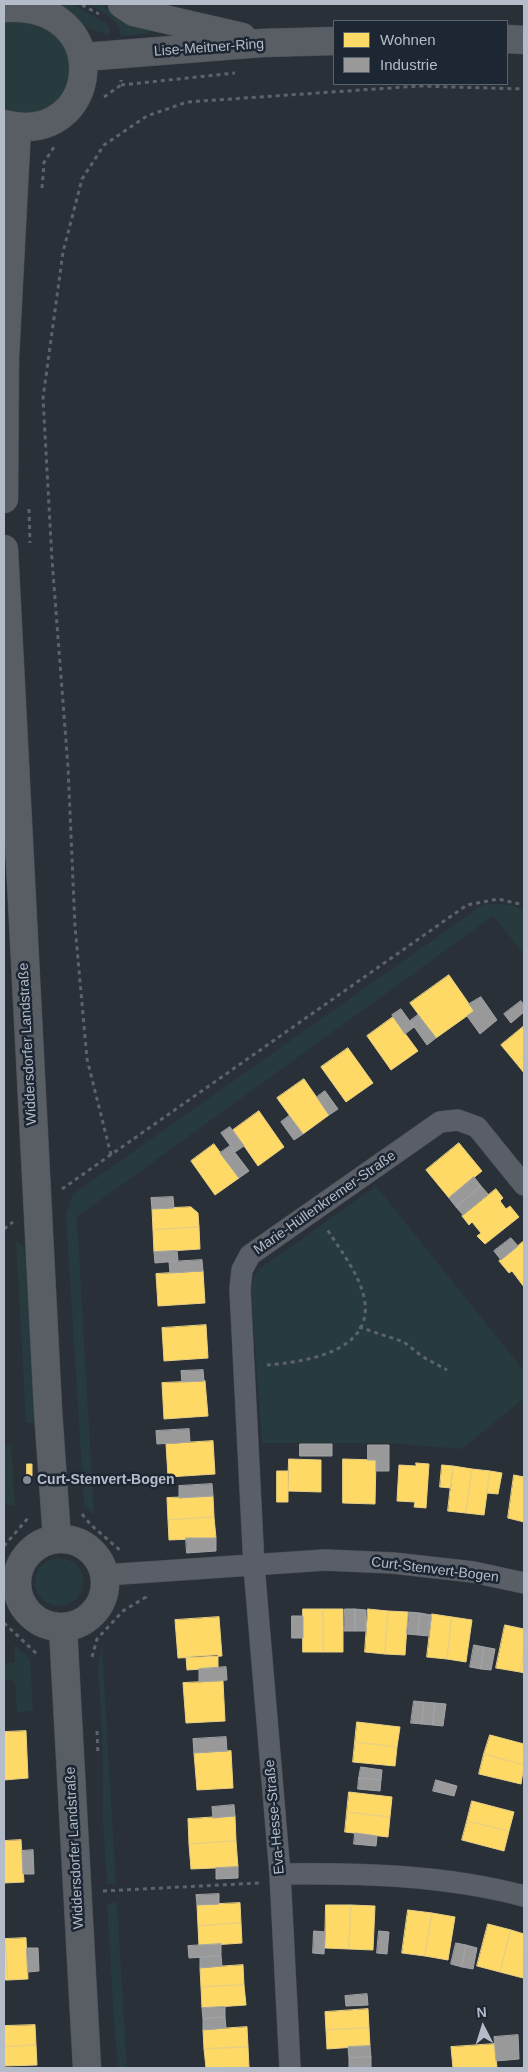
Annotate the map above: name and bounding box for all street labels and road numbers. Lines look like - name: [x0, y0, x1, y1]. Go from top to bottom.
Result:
- street label: Lise-Meitner-Ring: [153, 36, 265, 60]
- street label: Widdersdorfer Landstraße: [15, 962, 41, 1126]
- street label: Marie-Hüllenkremer-Straße: [251, 1147, 399, 1259]
- street label: Curt-Stenvert-Bogen: [370, 1554, 500, 1586]
- street label: Eva-Hesse-Straße: [262, 1759, 288, 1875]
- street label: Widdersdorfer Landstraße: [62, 1766, 88, 1930]

